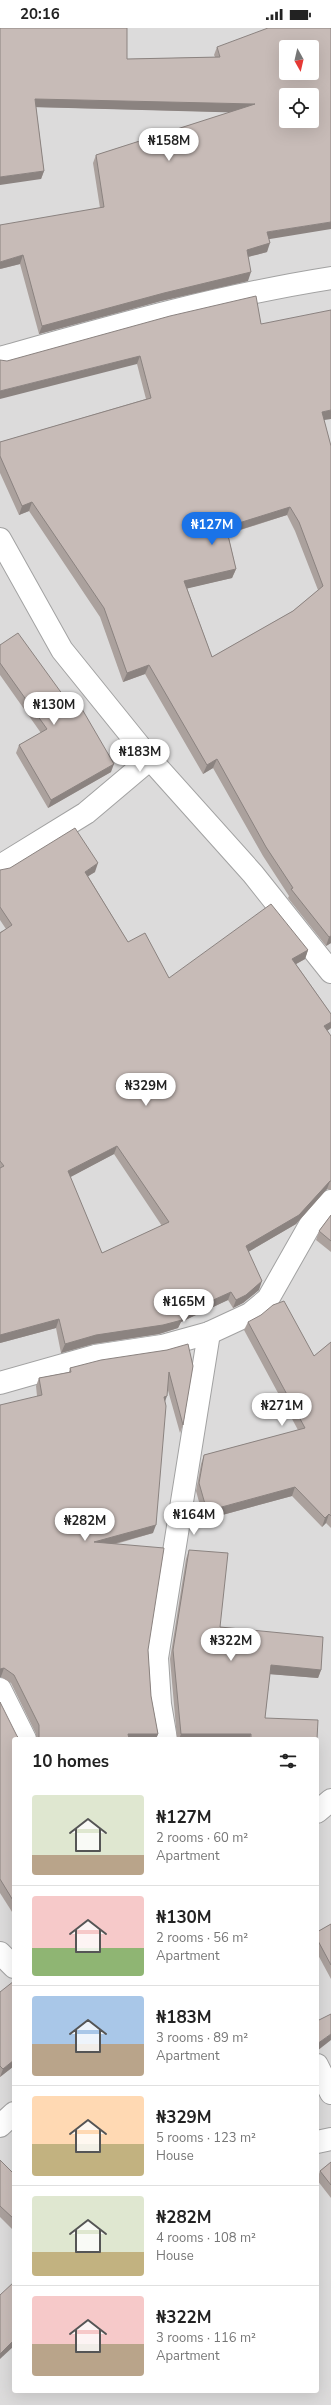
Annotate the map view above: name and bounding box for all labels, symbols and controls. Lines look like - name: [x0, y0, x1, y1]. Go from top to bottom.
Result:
- text: 20:16: [20, 4, 60, 24]
- north arrow: [279, 40, 319, 80]
- map controls: [279, 40, 319, 128]
- button: locate: [279, 88, 319, 128]
- pin: ₦158M: [141, 128, 197, 162]
- text: ₦158M: [148, 132, 190, 150]
- pin: ₦127M: [184, 512, 240, 546]
- text: ₦127M: [191, 516, 233, 534]
- pin: ₦130M: [26, 692, 82, 726]
- text: ₦130M: [33, 696, 75, 714]
- pin: ₦183M: [112, 739, 168, 773]
- text: ₦183M: [119, 743, 161, 761]
- pin: ₦329M: [118, 1073, 174, 1107]
- text: ₦329M: [125, 1077, 167, 1095]
- pin: ₦165M: [156, 1289, 212, 1323]
- text: ₦165M: [163, 1293, 205, 1311]
- pin: ₦271M: [254, 1393, 310, 1427]
- text: ₦271M: [261, 1397, 303, 1415]
- pin: ₦164M: [166, 1502, 222, 1536]
- text: ₦164M: [173, 1506, 215, 1524]
- pin: ₦282M: [57, 1508, 113, 1542]
- text: ₦282M: [64, 1512, 106, 1530]
- pin: ₦322M: [203, 1628, 259, 1662]
- text: ₦322M: [210, 1632, 252, 1650]
- text: 10 homes: [32, 1750, 109, 1773]
- icon: filters: [277, 1750, 299, 1772]
- text: ₦127M: [156, 1806, 212, 1829]
- icon: home: [64, 1811, 112, 1859]
- text: 2 rooms · 60 m²: [156, 1829, 248, 1847]
- text: Apartment: [156, 1847, 219, 1865]
- text: ₦130M: [156, 1906, 212, 1929]
- icon: home: [64, 1912, 112, 1960]
- text: 2 rooms · 56 m²: [156, 1929, 248, 1947]
- text: Apartment: [156, 1947, 219, 1965]
- text: ₦183M: [156, 2006, 212, 2029]
- icon: home: [64, 2012, 112, 2060]
- text: 3 rooms · 89 m²: [156, 2029, 248, 2047]
- text: Apartment: [156, 2047, 219, 2065]
- text: ₦329M: [156, 2106, 212, 2129]
- icon: home: [64, 2112, 112, 2160]
- text: 5 rooms · 123 m²: [156, 2129, 256, 2147]
- text: House: [156, 2147, 194, 2165]
- text: ₦282M: [156, 2206, 212, 2229]
- icon: home: [64, 2212, 112, 2260]
- text: 4 rooms · 108 m²: [156, 2229, 256, 2247]
- text: House: [156, 2247, 194, 2265]
- text: ₦322M: [156, 2306, 212, 2329]
- icon: home: [64, 2312, 112, 2360]
- text: 3 rooms · 116 m²: [156, 2329, 256, 2347]
- text: Apartment: [156, 2347, 219, 2365]

